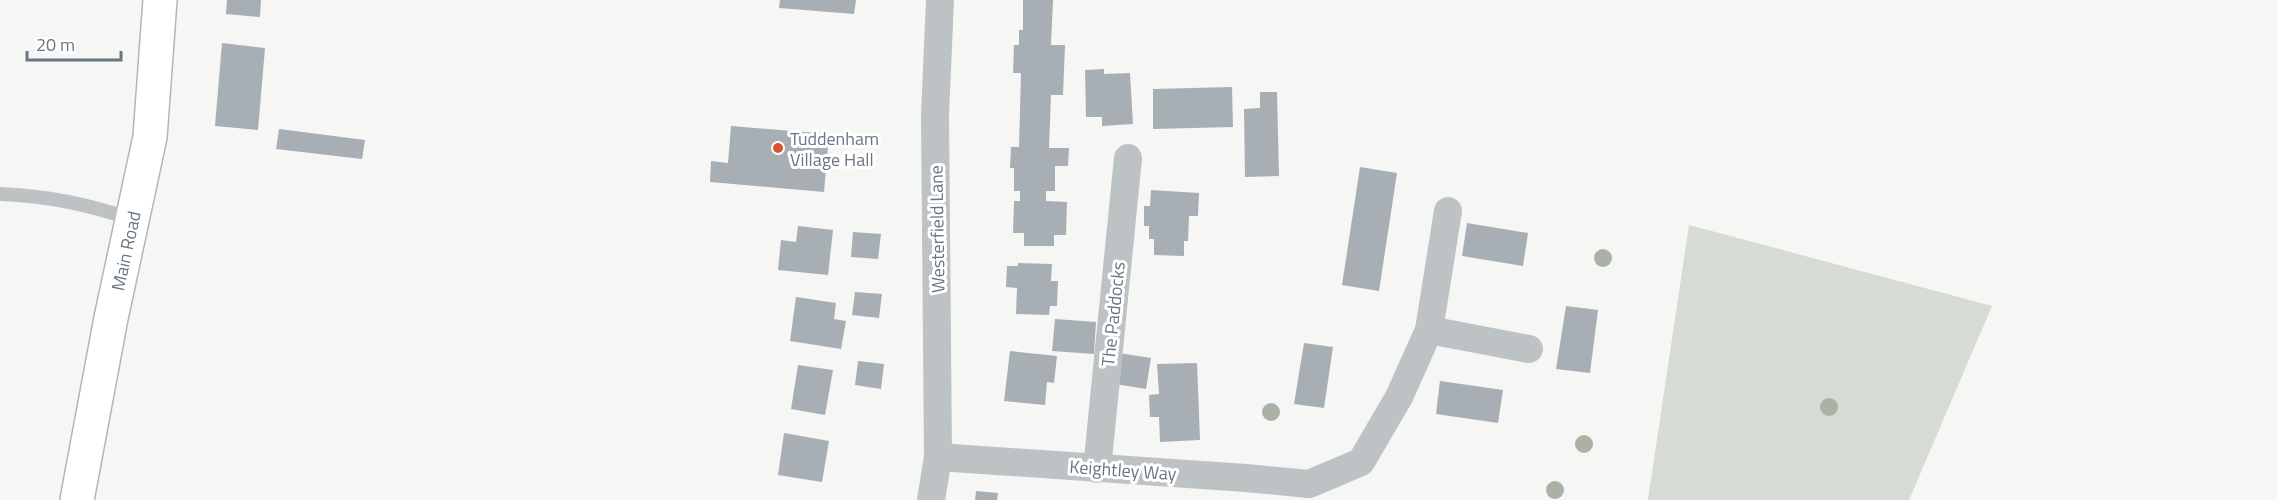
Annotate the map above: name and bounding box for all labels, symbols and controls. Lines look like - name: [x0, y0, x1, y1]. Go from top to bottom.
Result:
- scale bar: [27, 24, 122, 62]
- text: 20 m: [36, 31, 75, 58]
- place label: Tuddenham Village Hall: [790, 125, 879, 173]
- marker: Tuddenham Village Hall: [771, 141, 785, 155]
- street label: Westerfield Lane: [922, 165, 952, 293]
- street label: Main Road: [104, 208, 147, 293]
- street label: The Paddocks: [1094, 260, 1132, 368]
- street label: Keightley Way: [1069, 453, 1178, 487]

